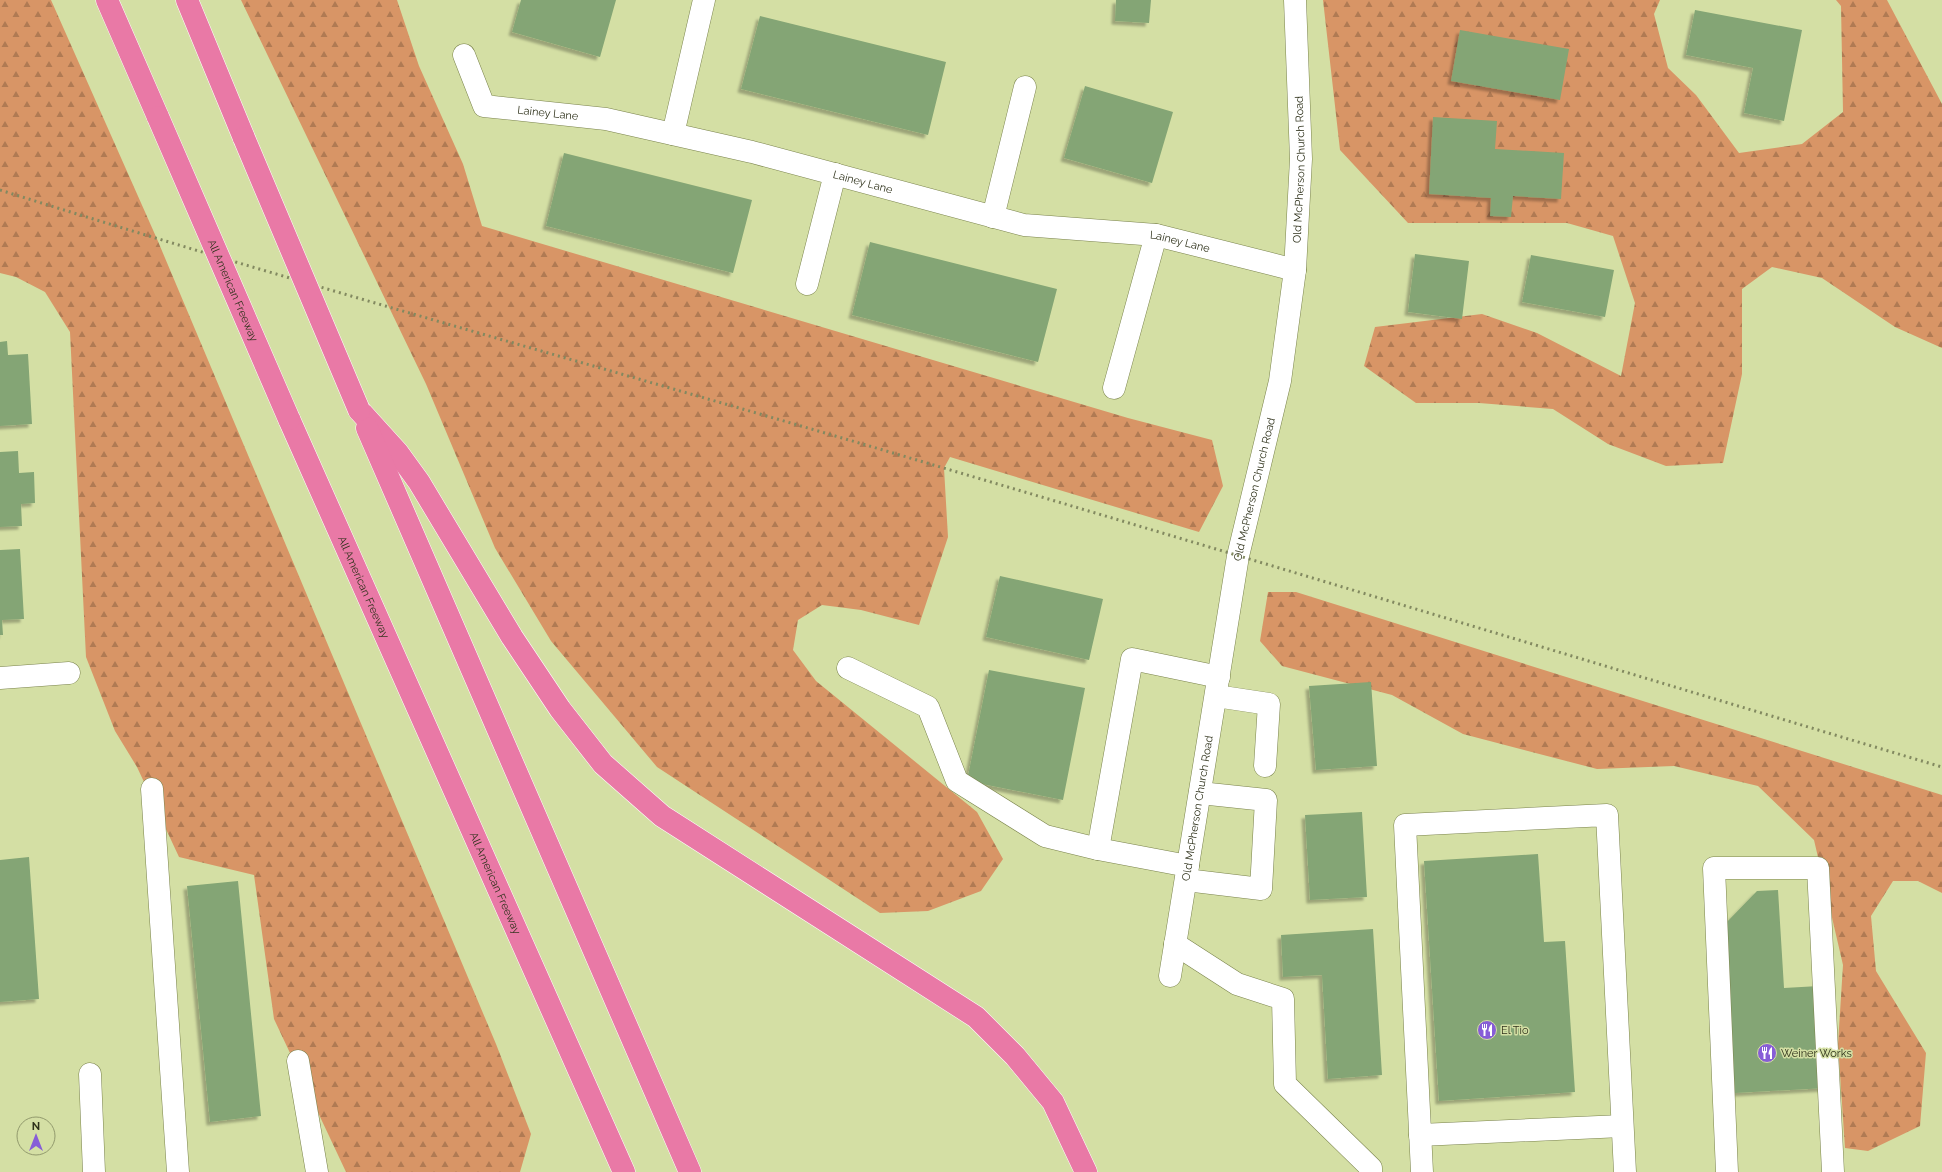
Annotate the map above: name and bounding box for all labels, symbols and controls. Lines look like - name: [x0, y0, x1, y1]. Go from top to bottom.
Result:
- street label: Old McPherson Church Road: [1290, 96, 1308, 243]
- street label: Lainey Lane: [517, 103, 580, 123]
- street label: Lainey Lane: [832, 168, 895, 196]
- street label: Lainey Lane: [1150, 228, 1212, 255]
- street label: All American Freeway: [205, 237, 261, 344]
- street label: Old McPherson Church Road: [1231, 416, 1278, 562]
- street label: All American Freeway: [335, 534, 392, 640]
- street label: Old McPherson Church Road: [1179, 734, 1215, 882]
- street label: All American Freeway: [467, 830, 524, 936]
- restaurant icon: El Tio: [1476, 1019, 1498, 1041]
- place label: El Tio: [1501, 1024, 1529, 1037]
- restaurant icon: Weiner Works: [1756, 1042, 1778, 1064]
- place label: Weiner Works: [1781, 1047, 1852, 1060]
- north arrow: [16, 1116, 56, 1156]
- text: N: [32, 1120, 40, 1133]

